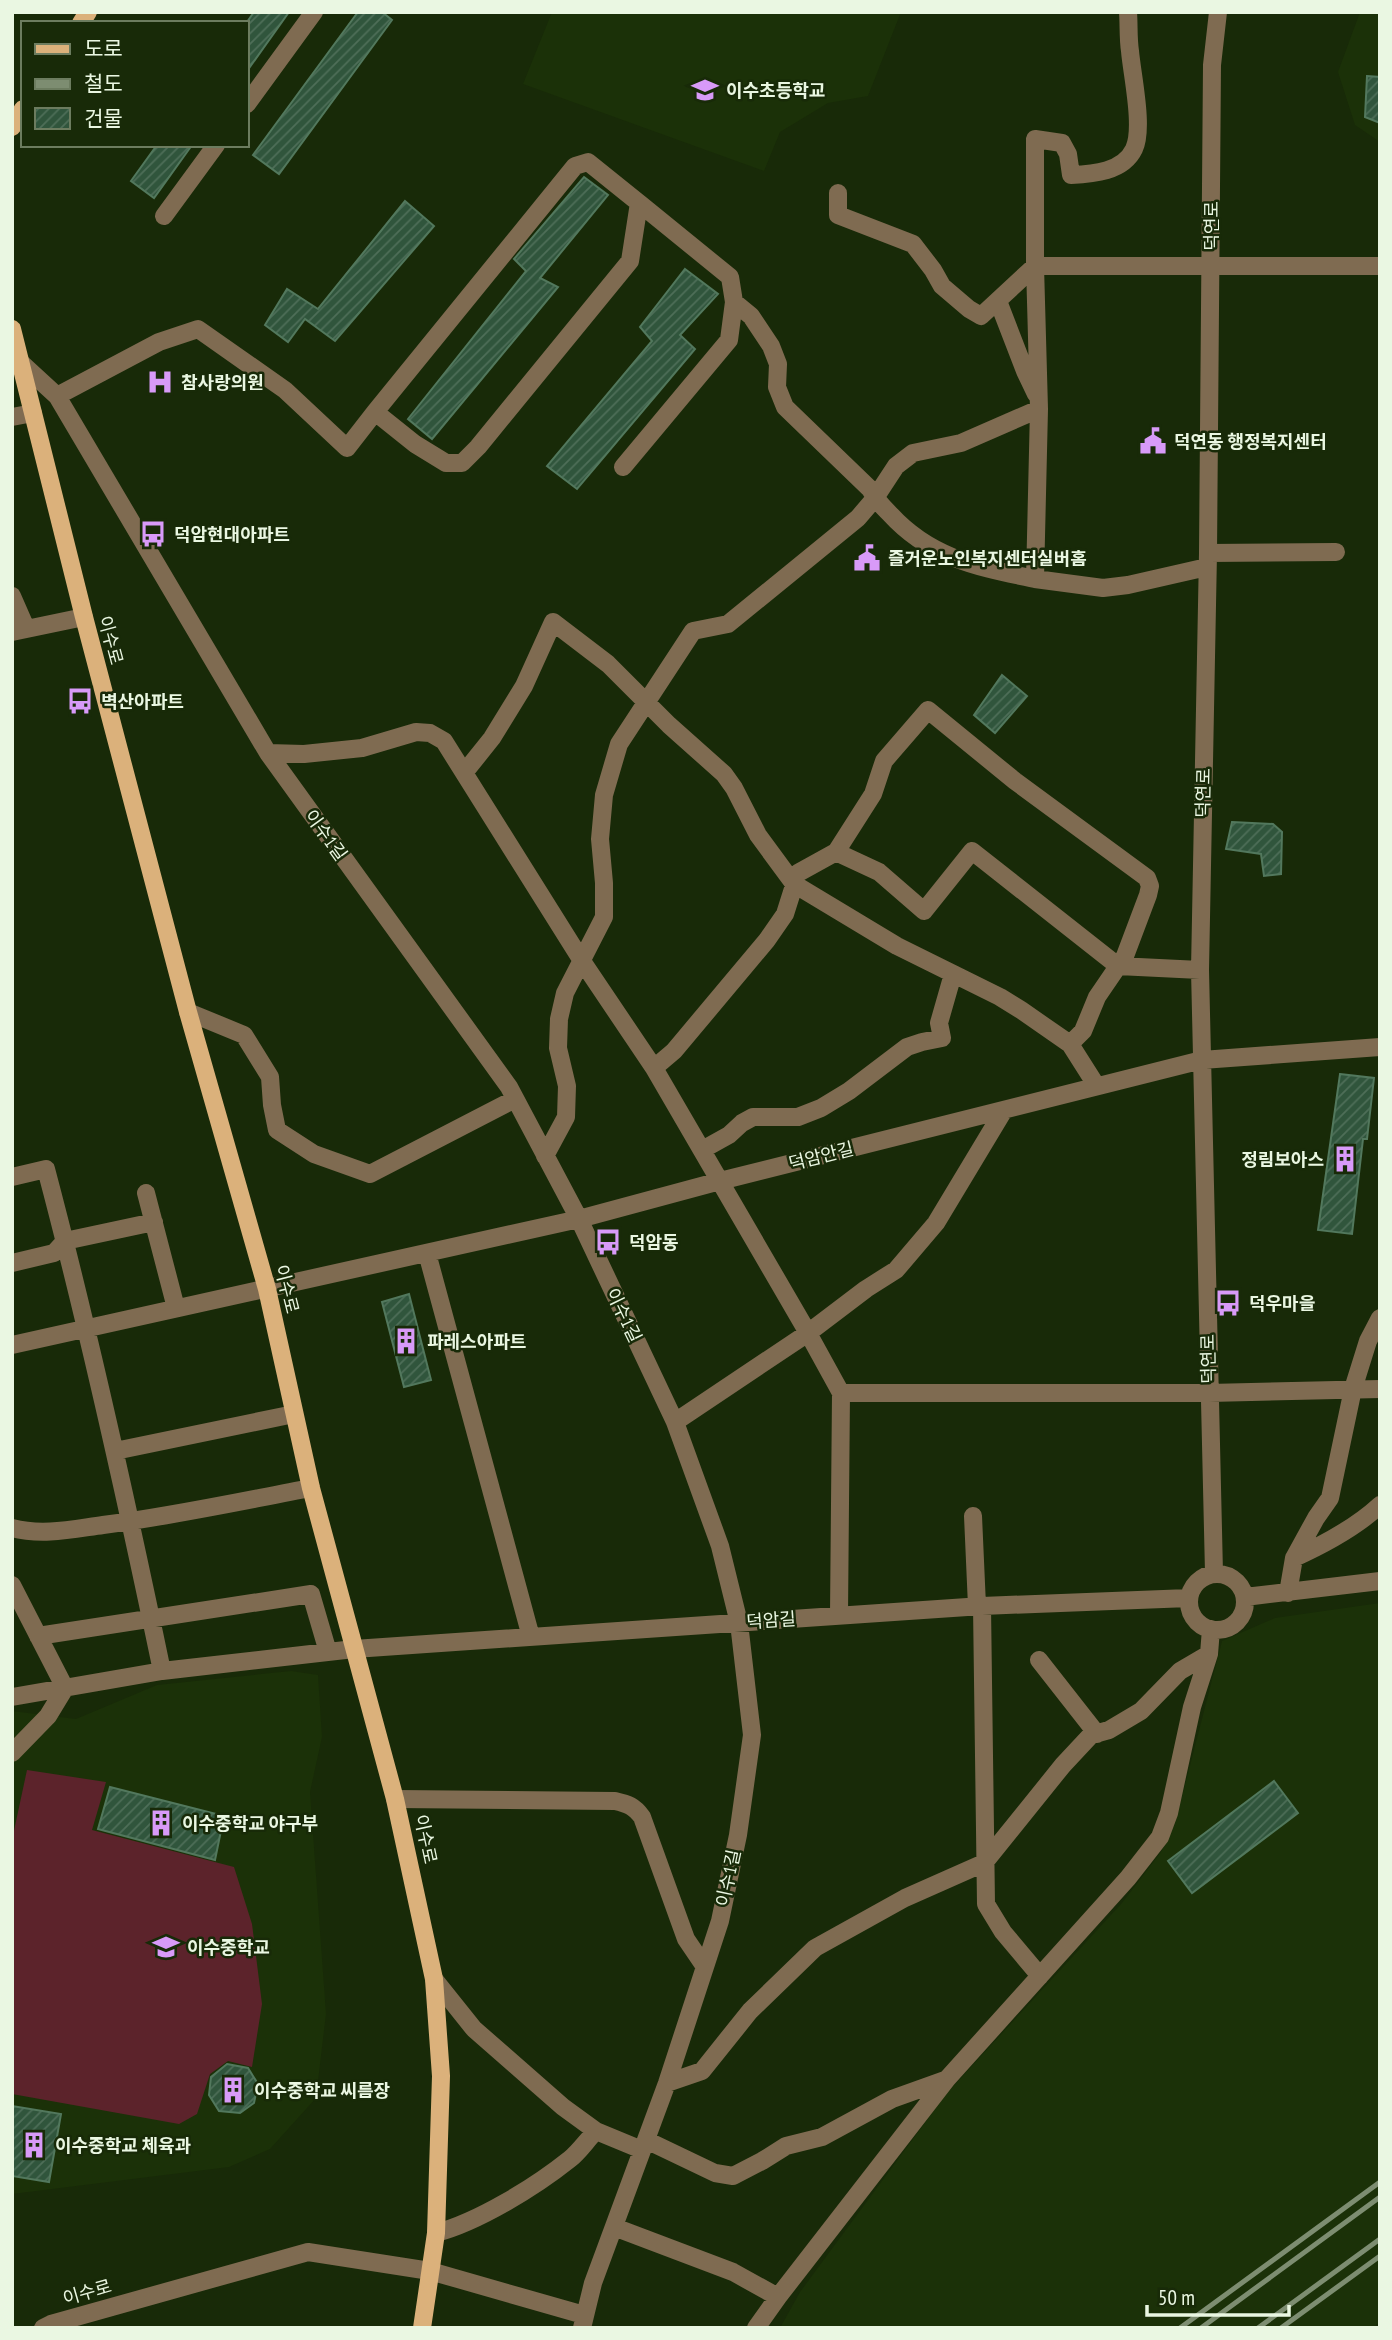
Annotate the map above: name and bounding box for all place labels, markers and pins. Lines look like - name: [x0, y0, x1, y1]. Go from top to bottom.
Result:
- school or university icon: 이수초등학교: [690, 75, 720, 105]
- place label: 이수초등학교: [726, 79, 825, 102]
- hospital icon: 참사랑의원: [145, 367, 175, 397]
- place label: 참사랑의원: [181, 371, 264, 394]
- public building icon: 덕연동 행정복지센터: [1138, 426, 1168, 456]
- place label: 덕연동 행정복지센터: [1174, 430, 1327, 453]
- bus stop icon: 덕암현대아파트: [138, 519, 168, 549]
- place label: 덕암현대아파트: [174, 523, 290, 546]
- public building icon: 즐거운노인복지센터실버홈: [852, 543, 882, 573]
- place label: 즐거운노인복지센터실버홈: [888, 547, 1087, 570]
- bus stop icon: 벽산아파트: [65, 686, 95, 716]
- place label: 벽산아파트: [101, 690, 184, 713]
- building icon: 정림보아스: [1330, 1144, 1360, 1174]
- place label: 정림보아스: [1241, 1148, 1324, 1171]
- bus stop icon: 덕암동: [593, 1227, 623, 1257]
- place label: 덕암동: [629, 1231, 679, 1254]
- bus stop icon: 덕우마을: [1213, 1288, 1243, 1318]
- place label: 덕우마을: [1249, 1292, 1315, 1315]
- building icon: 파레스아파트: [391, 1326, 421, 1356]
- place label: 파레스아파트: [427, 1330, 526, 1353]
- building icon: 이수중학교 야구부: [146, 1808, 176, 1838]
- place label: 이수중학교 야구부: [182, 1812, 318, 1835]
- school or university icon: 이수중학교: [151, 1932, 181, 1962]
- place label: 이수중학교: [187, 1936, 270, 1959]
- building icon: 이수중학교 씨름장: [218, 2075, 248, 2105]
- place label: 이수중학교 씨름장: [254, 2079, 391, 2102]
- building icon: 이수중학교 체육과: [19, 2130, 49, 2160]
- place label: 이수중학교 체육과: [55, 2134, 192, 2157]

